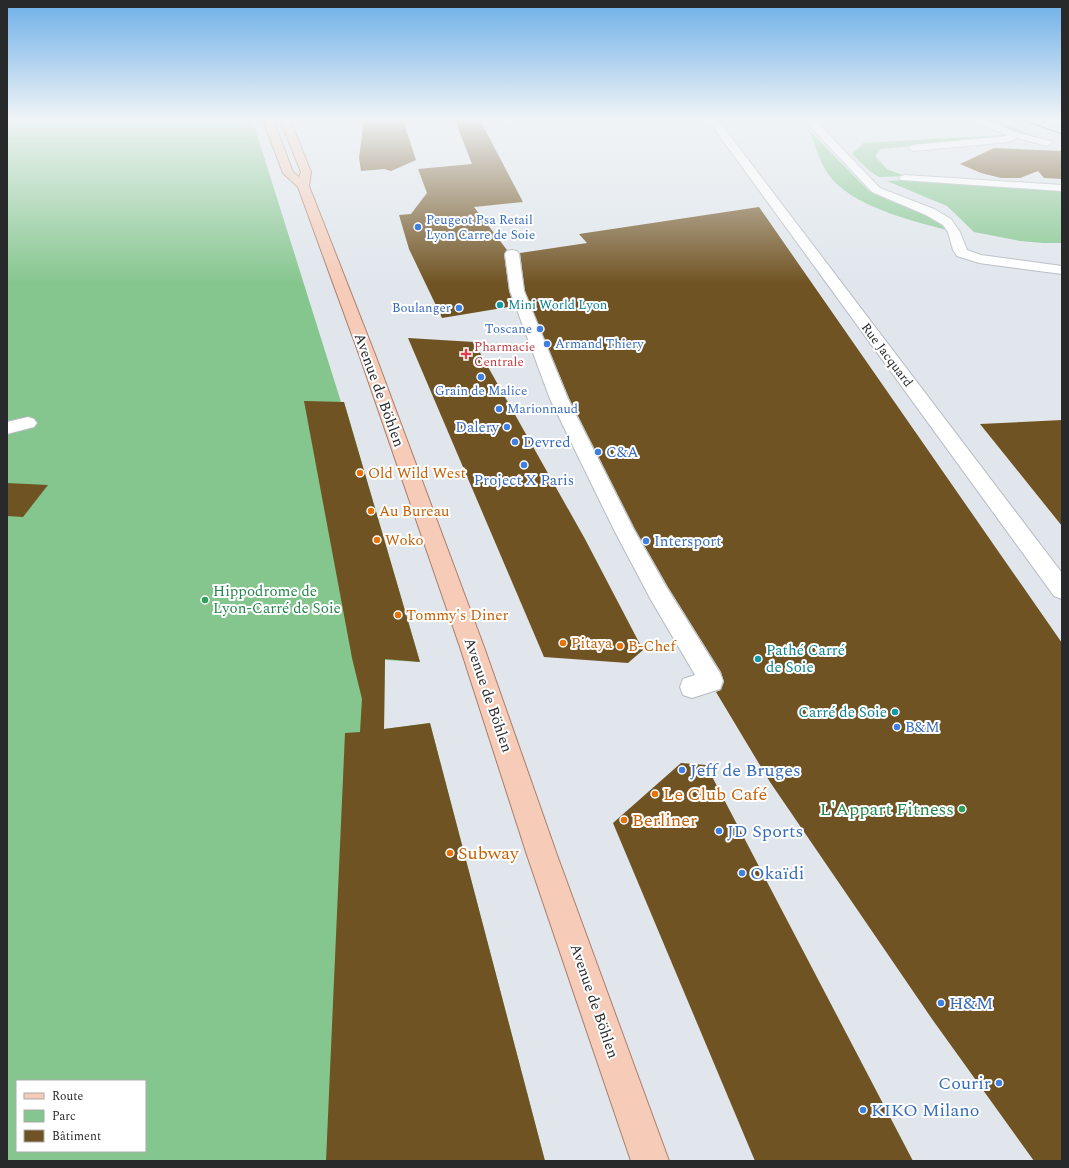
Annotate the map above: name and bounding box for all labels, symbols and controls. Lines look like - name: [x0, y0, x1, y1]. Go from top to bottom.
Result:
- place label: Peugeot Psa Retail Lyon Carre de Soie: [426, 210, 535, 245]
- marker: Peugeot Psa Retail Lyon Carre de Soie: [413, 222, 423, 232]
- place label: Mini World Lyon: [508, 295, 608, 315]
- place label: Boulanger: [392, 298, 451, 318]
- marker: Mini World Lyon: [495, 300, 505, 310]
- marker: Boulanger: [454, 303, 464, 313]
- place label: Toscane: [485, 319, 532, 339]
- street label: Rue Jacquard: [856, 319, 918, 391]
- marker: Toscane: [535, 324, 545, 334]
- street label: Avenue de Böhlen: [348, 330, 410, 451]
- place label: Armand Thiery: [555, 334, 644, 354]
- place label: Pharmacie Centrale: [474, 337, 535, 372]
- marker: Armand Thiery: [542, 339, 552, 349]
- marker: Pharmacie Centrale: [461, 349, 471, 359]
- marker: Grain de Malice: [476, 372, 486, 382]
- place label: Grain de Malice: [435, 381, 527, 401]
- place label: Marionnaud: [507, 399, 578, 419]
- marker: Marionnaud: [494, 404, 504, 414]
- place label: Dalery: [455, 416, 500, 439]
- marker: Dalery: [502, 422, 512, 432]
- place label: Devred: [523, 431, 571, 454]
- marker: Devred: [510, 437, 520, 447]
- place label: C&A: [606, 441, 639, 464]
- marker: C&A: [593, 447, 603, 457]
- marker: Project X Paris: [519, 460, 529, 470]
- place label: Old Wild West: [368, 462, 466, 485]
- marker: Old Wild West: [355, 468, 365, 478]
- place label: Project X Paris: [474, 469, 574, 492]
- place label: Au Bureau: [379, 500, 449, 523]
- marker: Au Bureau: [366, 506, 376, 516]
- place label: Woko: [385, 529, 424, 552]
- place label: Intersport: [654, 530, 722, 553]
- marker: Woko: [372, 535, 382, 545]
- marker: Intersport: [641, 536, 651, 546]
- place label: Hippodrome de Lyon-Carré de Soie: [213, 580, 341, 620]
- marker: Hippodrome de Lyon-Carré de Soie: [200, 595, 210, 605]
- place label: Tommy's Diner: [406, 604, 509, 627]
- marker: Tommy's Diner: [393, 610, 403, 620]
- place label: Pitaya: [571, 632, 613, 655]
- street label: Avenue de Böhlen: [458, 635, 518, 756]
- place label: B-Chef: [628, 635, 677, 658]
- marker: Pitaya: [558, 638, 568, 648]
- place label: Pathé Carré de Soie: [766, 639, 845, 679]
- marker: B-Chef: [615, 641, 625, 651]
- marker: Pathé Carré de Soie: [753, 654, 763, 664]
- place label: Carré de Soie: [798, 701, 887, 724]
- marker: Carré de Soie: [890, 707, 900, 717]
- place label: B&M: [905, 716, 940, 739]
- marker: B&M: [892, 722, 902, 732]
- place label: Jeff de Bruges: [690, 757, 801, 784]
- marker: Jeff de Bruges: [677, 765, 687, 775]
- place label: Le Club Café: [663, 781, 767, 808]
- marker: Le Club Café: [650, 789, 660, 799]
- place label: L'Appart Fitness: [820, 796, 954, 823]
- marker: L'Appart Fitness: [957, 804, 967, 814]
- place label: Berliner: [632, 807, 697, 834]
- marker: Berliner: [619, 815, 629, 825]
- place label: JD Sports: [727, 818, 803, 845]
- marker: JD Sports: [714, 826, 724, 836]
- place label: Subway: [458, 840, 520, 867]
- marker: Subway: [445, 848, 455, 858]
- place label: Okaïdi: [750, 860, 804, 887]
- marker: Okaïdi: [737, 868, 747, 878]
- street label: Avenue de Böhlen: [564, 941, 624, 1062]
- place label: H&M: [949, 990, 993, 1017]
- marker: H&M: [936, 998, 946, 1008]
- place label: Courir: [938, 1070, 991, 1097]
- marker: Courir: [994, 1078, 1004, 1088]
- legend: [16, 1080, 146, 1152]
- text: Route: [52, 1087, 83, 1106]
- place label: KIKO Milano: [871, 1097, 979, 1124]
- marker: KIKO Milano: [858, 1105, 868, 1115]
- text: Parc: [52, 1107, 76, 1126]
- text: Bâtiment: [52, 1127, 101, 1146]

